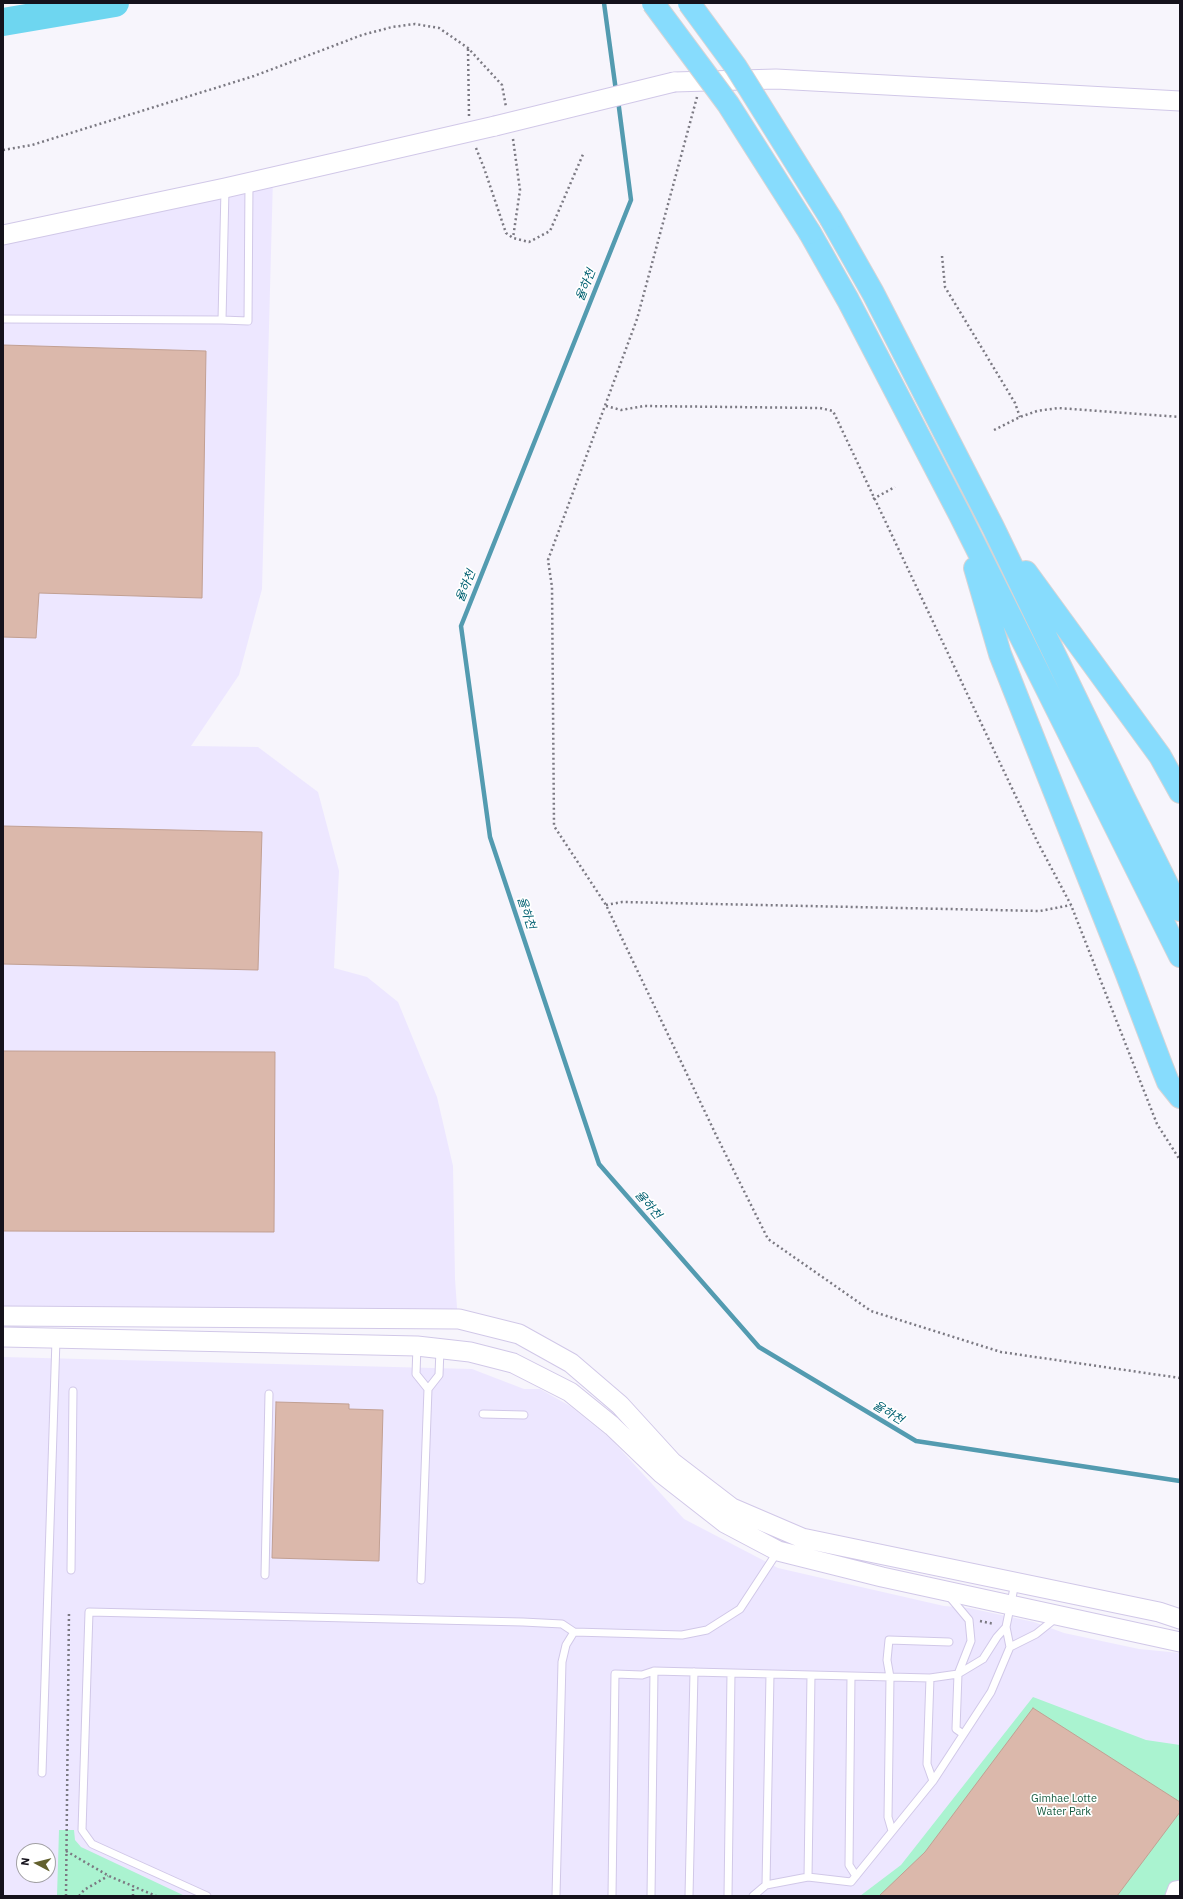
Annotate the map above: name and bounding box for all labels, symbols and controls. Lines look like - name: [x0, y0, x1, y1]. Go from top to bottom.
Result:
- water label: 율하천: [573, 267, 599, 303]
- water label: 율하천: [453, 568, 479, 604]
- water label: 율하천: [514, 895, 538, 931]
- water label: 율하천: [632, 1188, 664, 1222]
- water label: 율하천: [870, 1398, 906, 1428]
- park label: Gimhae Lotte Water Park: [1031, 1792, 1097, 1818]
- north arrow: [16, 1843, 56, 1883]
- text: N: [18, 1857, 33, 1866]

